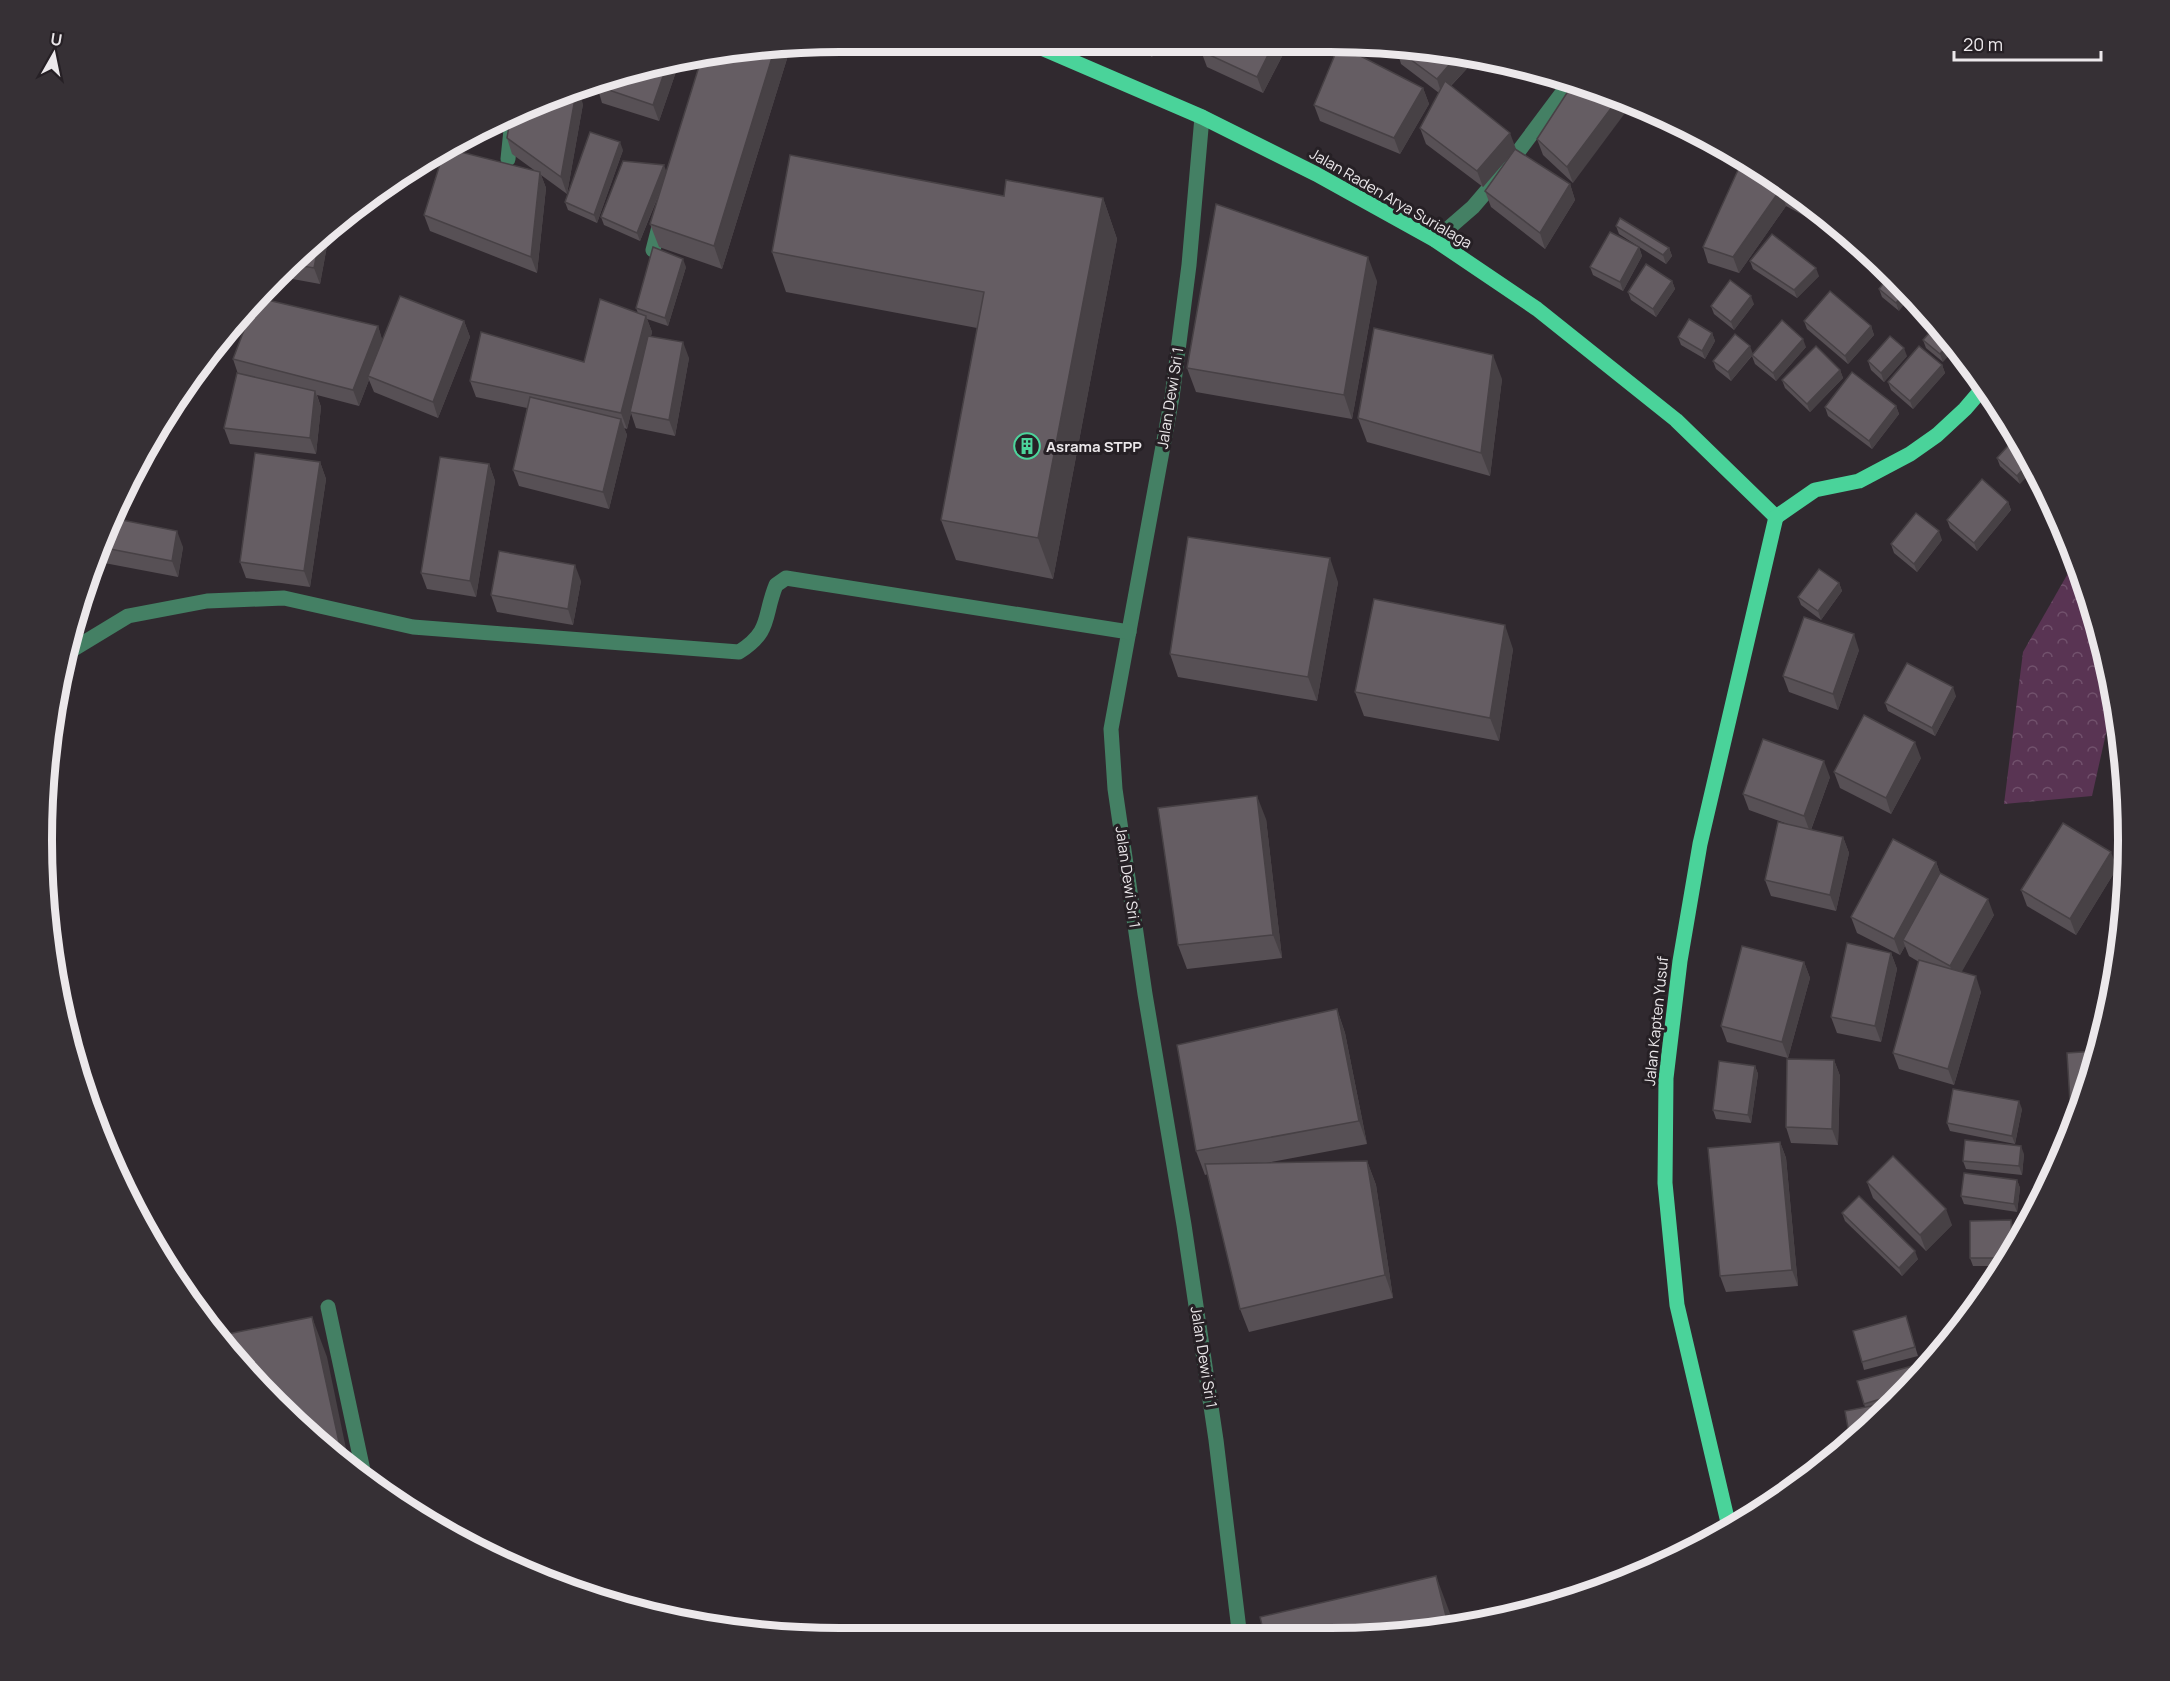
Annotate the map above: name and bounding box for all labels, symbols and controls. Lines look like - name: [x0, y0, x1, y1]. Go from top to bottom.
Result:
- north arrow: [24, 24, 84, 84]
- scale bar: [1954, 24, 2101, 62]
- text: U: [49, 27, 64, 51]
- text: 20 m: [1963, 32, 2003, 56]
- street label: Jalan Raden Arya Surialaga: [1306, 143, 1476, 253]
- street label: Jalan Dewi Sri 1: [1152, 346, 1188, 450]
- building icon: Asrama STPP: [1012, 431, 1042, 461]
- place label: Asrama STPP: [1046, 436, 1142, 457]
- street label: Jalan Dewi Sri 1: [1110, 825, 1146, 929]
- street label: Jalan Kapten Yusuf: [1639, 955, 1673, 1087]
- street label: Jalan Dewi Sri 1: [1186, 1305, 1222, 1409]

